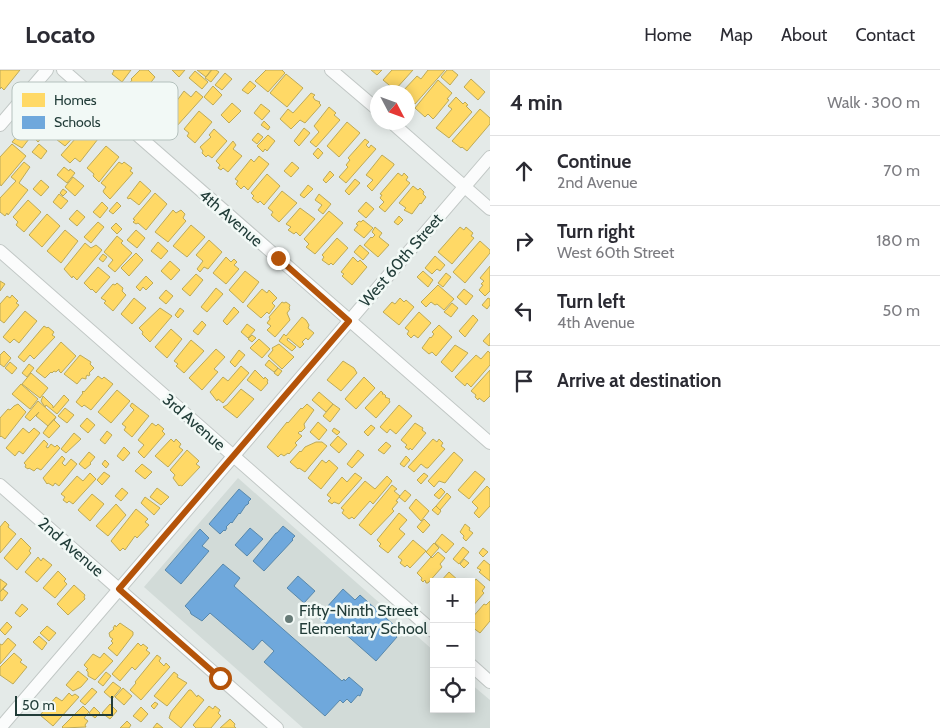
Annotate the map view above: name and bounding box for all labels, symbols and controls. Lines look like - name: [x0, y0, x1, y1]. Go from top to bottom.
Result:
- text: Locato: [25, 20, 95, 49]
- text: Home: [644, 24, 692, 46]
- text: Map: [720, 24, 753, 46]
- text: About: [781, 24, 827, 46]
- text: Contact: [855, 24, 915, 46]
- legend: [12, 82, 178, 140]
- north arrow: [370, 85, 415, 130]
- text: 4 min: [510, 90, 563, 115]
- text: Homes: [54, 91, 97, 109]
- text: Walk · 300 m: [827, 93, 920, 112]
- text: Schools: [54, 113, 101, 131]
- text: Continue: [557, 150, 631, 173]
- icon: ahead: [510, 157, 538, 185]
- text: 70 m: [883, 161, 920, 180]
- text: 2nd Avenue: [557, 173, 638, 192]
- street label: 4th Avenue: [195, 185, 267, 251]
- street label: West 60th Street: [355, 209, 447, 311]
- text: Turn right: [557, 220, 635, 243]
- icon: right: [510, 227, 538, 255]
- text: 180 m: [876, 231, 920, 250]
- text: West 60th Street: [557, 243, 674, 262]
- route end: [267, 247, 290, 270]
- text: Turn left: [557, 290, 625, 313]
- icon: left: [510, 297, 538, 325]
- text: 50 m: [883, 301, 920, 320]
- text: 4th Avenue: [557, 313, 635, 332]
- icon: arrive: [510, 367, 538, 395]
- text: Arrive at destination: [557, 369, 721, 392]
- street label: 3rd Avenue: [159, 390, 229, 454]
- street label: 2nd Avenue: [34, 513, 108, 581]
- map controls: [430, 578, 475, 713]
- button: +: [430, 578, 475, 623]
- place label: Fifty-Ninth Street Elementary School: [299, 601, 427, 638]
- marker: Fifty-Ninth Street Elementary School: [283, 613, 295, 625]
- button: −: [430, 623, 475, 668]
- route start: [209, 667, 232, 690]
- button: locate: [430, 668, 475, 713]
- scale bar: [15, 693, 112, 716]
- text: 50 m: [22, 696, 55, 714]

